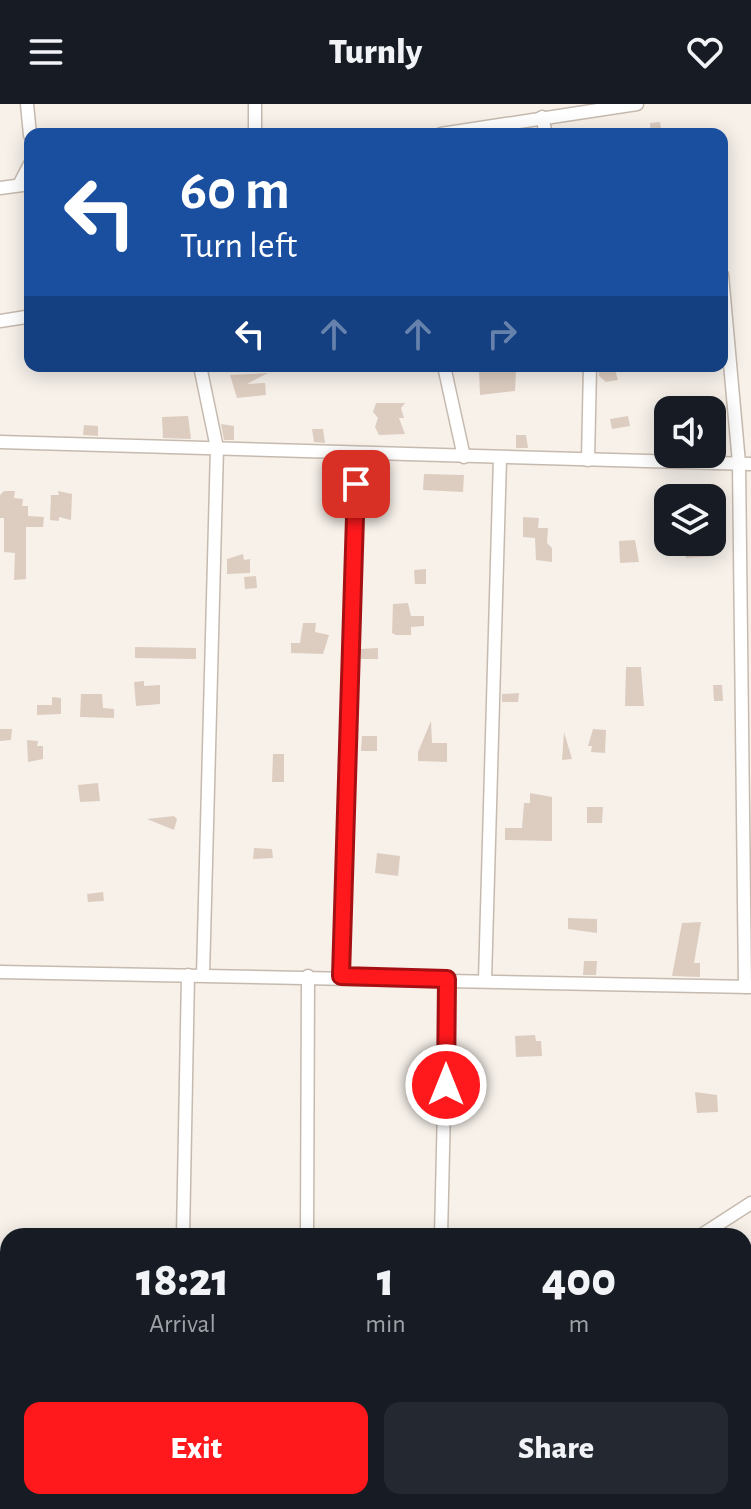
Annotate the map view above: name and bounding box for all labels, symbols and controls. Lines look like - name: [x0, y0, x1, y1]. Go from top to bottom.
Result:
- icon: menu: [24, 30, 68, 74]
- icon: heart: [683, 30, 727, 74]
- text: Turnly: [329, 34, 422, 70]
- icon: left: [48, 160, 152, 264]
- text: 60 m: [180, 163, 290, 219]
- text: Turn left: [180, 228, 297, 264]
- icon: left: [228, 312, 272, 356]
- icon: ahead: [312, 312, 356, 356]
- icon: ahead: [396, 312, 440, 356]
- icon: right: [480, 312, 524, 356]
- map controls: [654, 396, 726, 556]
- button: sound: [654, 396, 726, 468]
- pin: [322, 450, 390, 518]
- icon: arrive: [334, 462, 378, 506]
- button: layers: [654, 484, 726, 556]
- position arrow: [404, 1043, 488, 1127]
- text: 18:21: [136, 1257, 229, 1305]
- text: 1: [377, 1257, 394, 1305]
- text: 400: [542, 1257, 616, 1305]
- text: Arrival: [149, 1311, 216, 1337]
- text: min: [365, 1311, 406, 1337]
- text: m: [568, 1311, 589, 1337]
- button: Exit: [24, 1402, 368, 1494]
- button: Share: [384, 1402, 728, 1494]

